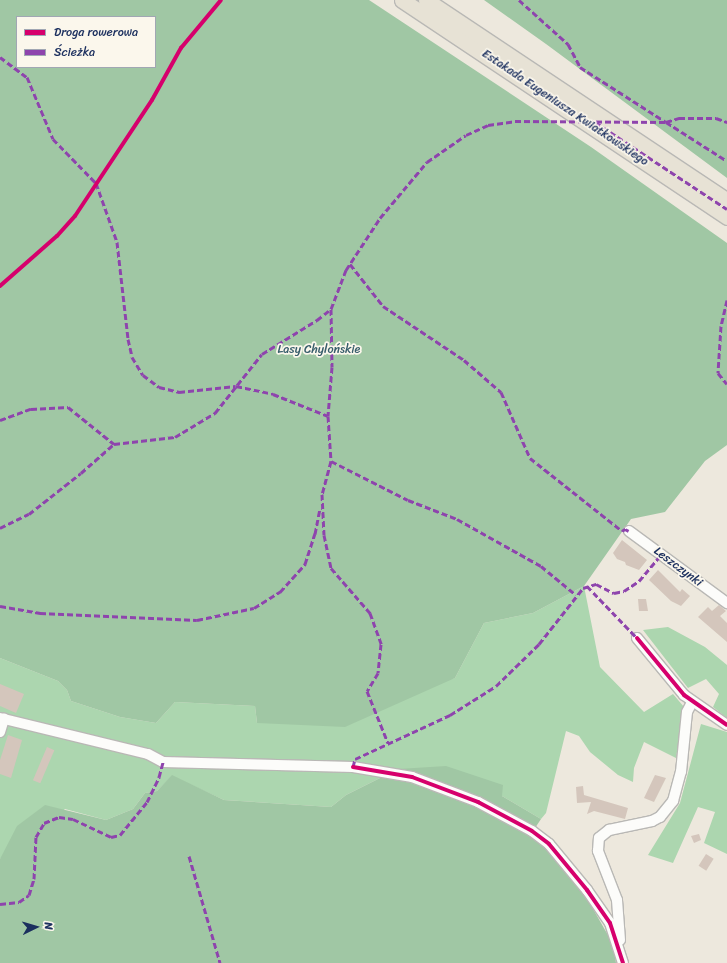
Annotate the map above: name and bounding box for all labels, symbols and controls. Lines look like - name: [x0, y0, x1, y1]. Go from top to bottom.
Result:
- legend: [16, 16, 156, 68]
- text: Droga rowerowa: [54, 21, 138, 43]
- text: Ścieżka: [54, 41, 95, 63]
- street label: Estakada Eugeniusza Kwiatkowskiego: [479, 47, 651, 169]
- park label: Lasy Chylońskie: [277, 343, 361, 357]
- street label: Leszczynki: [651, 544, 705, 590]
- north arrow: [16, 907, 56, 947]
- text: N: [39, 921, 58, 931]

